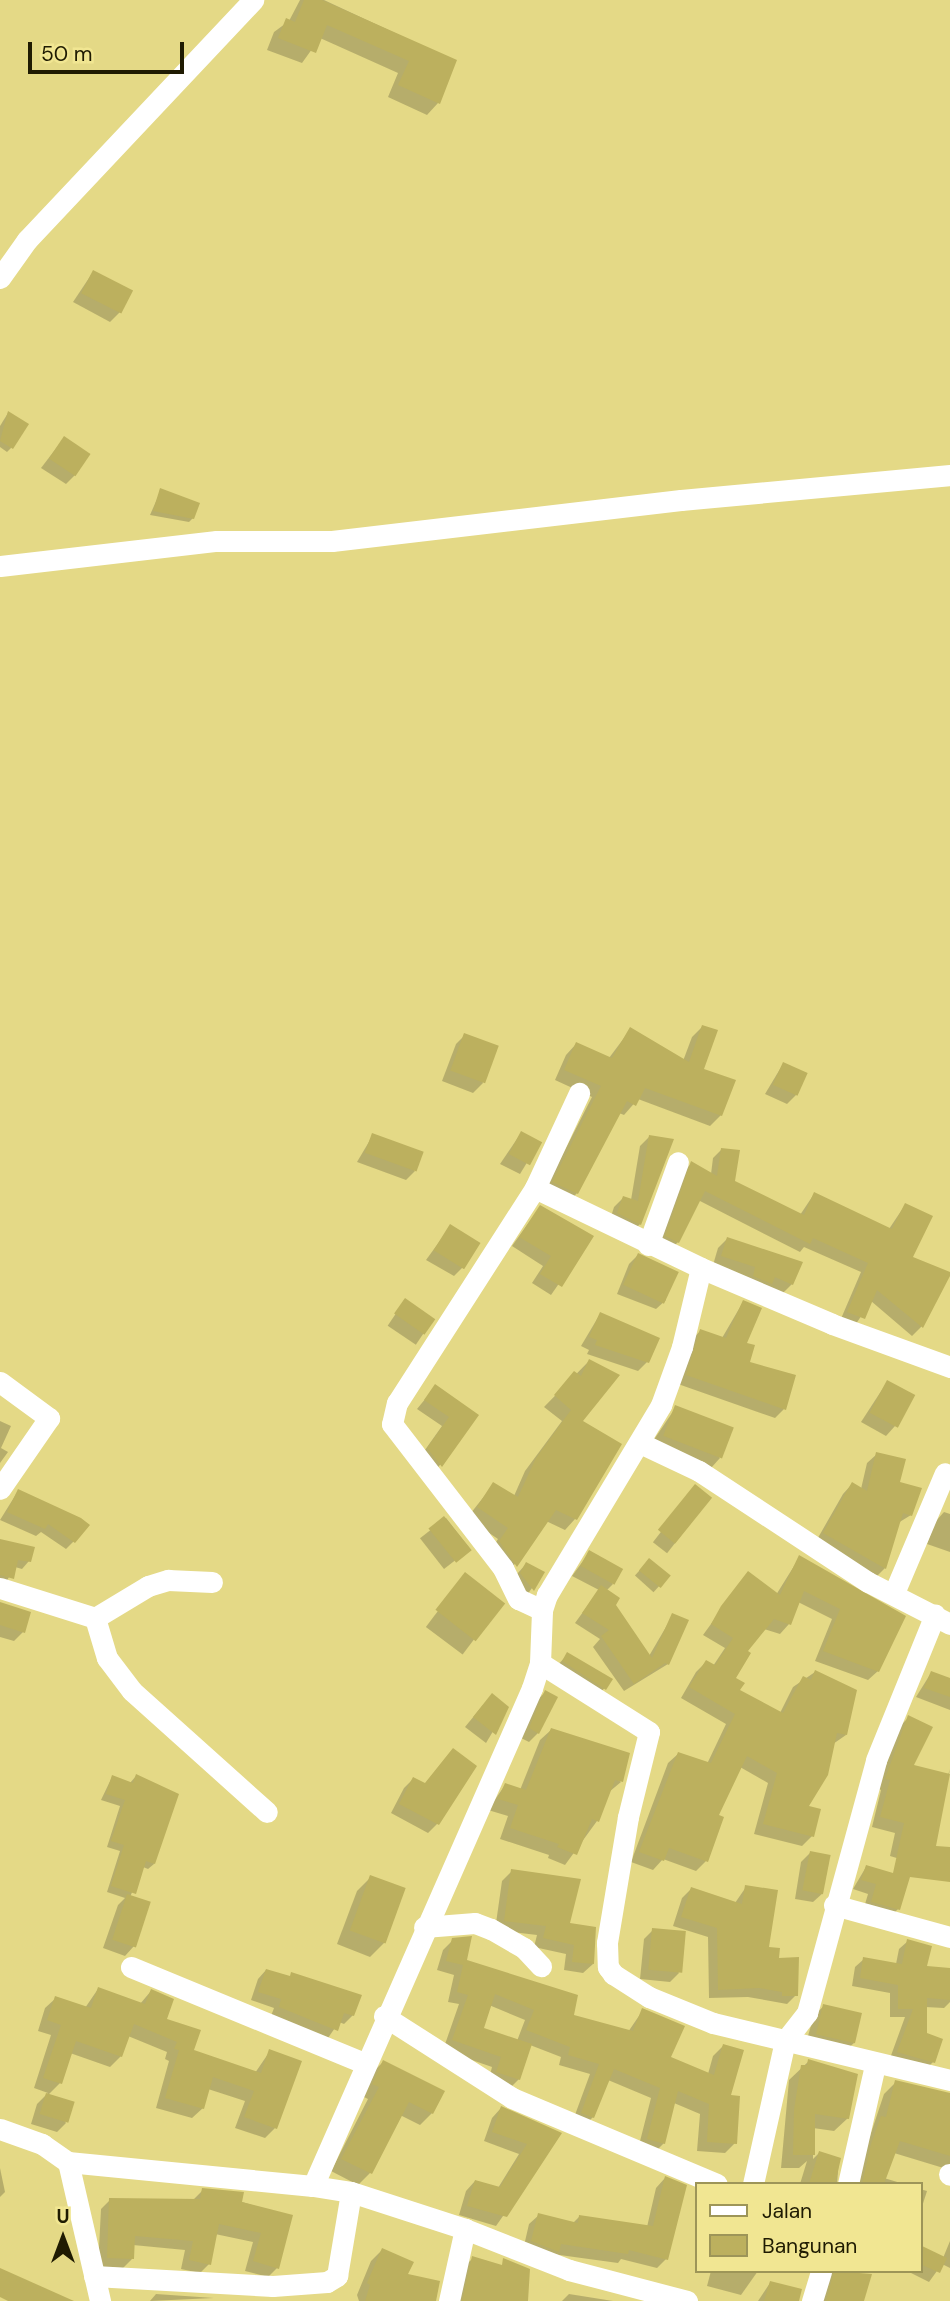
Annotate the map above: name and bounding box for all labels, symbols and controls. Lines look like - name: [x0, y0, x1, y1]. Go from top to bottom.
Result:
- scale bar: [32, 28, 187, 72]
- text: 50 m: [41, 40, 92, 68]
- legend: [694, 2182, 922, 2273]
- text: Jalan: [762, 2197, 812, 2225]
- north arrow: [28, 2203, 98, 2273]
- text: U: [56, 2204, 70, 2229]
- text: Bangunan: [762, 2232, 857, 2260]

